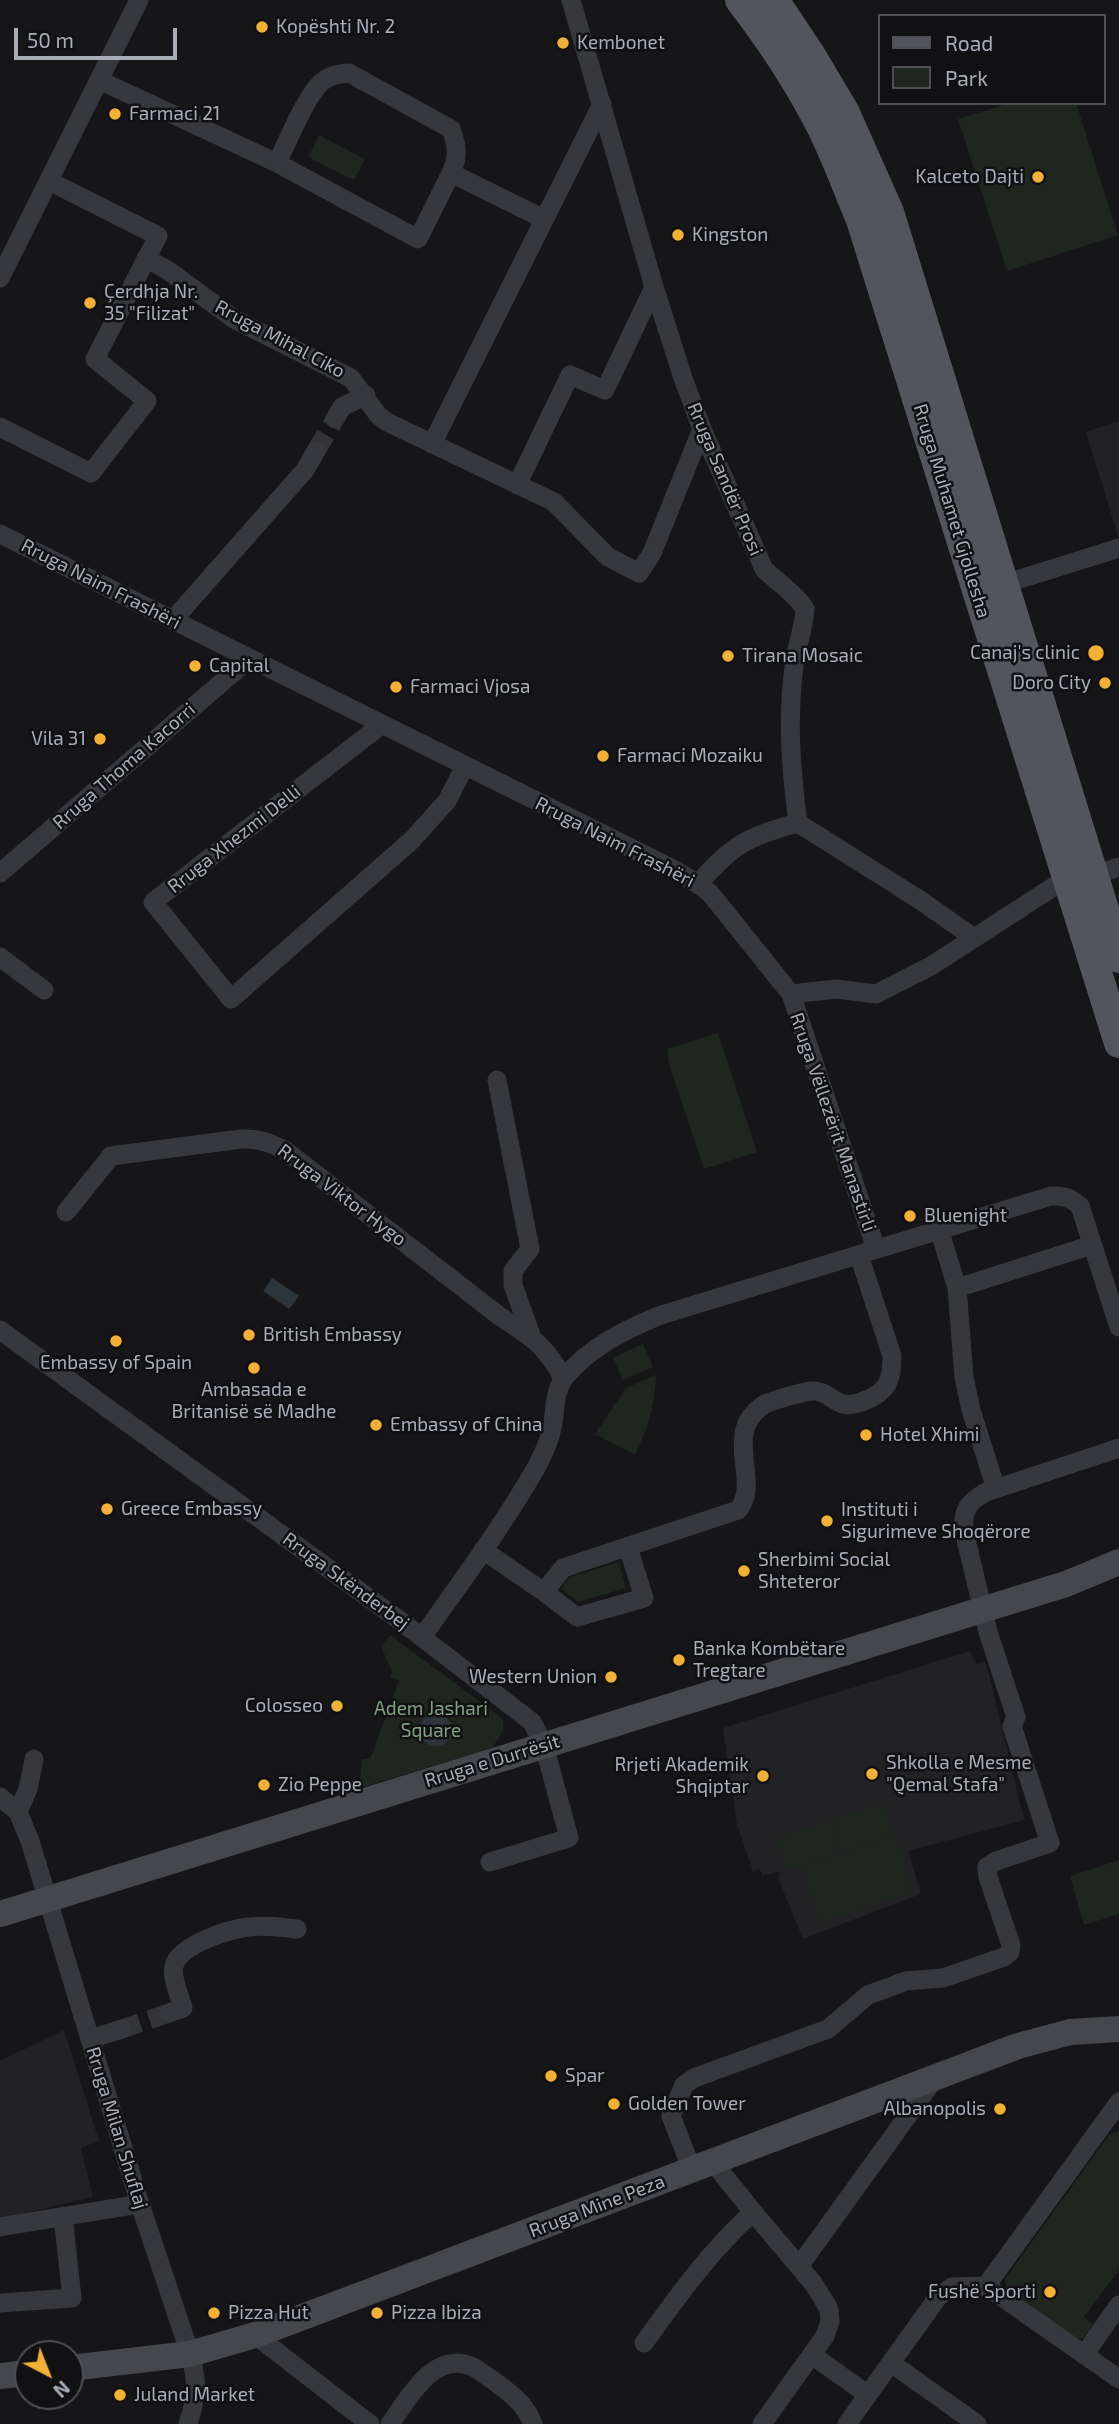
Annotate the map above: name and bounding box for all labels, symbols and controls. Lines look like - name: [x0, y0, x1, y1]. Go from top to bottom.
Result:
- scale bar: [18, 14, 180, 58]
- legend: [878, 14, 1105, 105]
- place label: Kopështi Nr. 2: [276, 16, 395, 38]
- marker: Kopështi Nr. 2: [254, 19, 270, 35]
- text: 50 m: [27, 27, 74, 52]
- text: Road: [945, 30, 993, 55]
- place label: Kembonet: [577, 32, 665, 54]
- marker: Kembonet: [555, 35, 571, 51]
- text: Park: [945, 65, 988, 90]
- place label: Farmaci 21: [129, 103, 220, 125]
- marker: Farmaci 21: [107, 106, 123, 122]
- place label: Kalceto Dajti: [915, 166, 1024, 188]
- marker: Kalceto Dajti: [1030, 169, 1046, 185]
- place label: Kingston: [692, 224, 768, 246]
- marker: Kingston: [670, 227, 686, 243]
- place label: Çerdhja Nr. 35 "Filizat": [104, 281, 198, 325]
- marker: Çerdhja Nr. 35 "Filizat": [82, 295, 98, 311]
- street label: Rruga Mihal Ciko: [211, 295, 349, 383]
- street label: Rruga Sandër Prosi: [682, 399, 768, 559]
- street label: Rruga Muhamet Gjollesha: [909, 401, 995, 621]
- street label: Rruga Naim Frashëri: [17, 534, 185, 634]
- place label: Canaj's clinic: [970, 642, 1080, 664]
- marker: Canaj's clinic: [1086, 643, 1106, 663]
- place label: Tirana Mosaic: [742, 645, 863, 667]
- marker: Tirana Mosaic: [720, 648, 736, 664]
- place label: Capital: [209, 655, 269, 677]
- marker: Capital: [187, 658, 203, 674]
- place label: Doro City: [1012, 672, 1091, 694]
- marker: Doro City: [1097, 675, 1113, 691]
- place label: Farmaci Vjosa: [410, 676, 530, 698]
- marker: Farmaci Vjosa: [388, 679, 404, 695]
- street label: Rruga Thoma Kacorri: [48, 698, 200, 834]
- place label: Vila 31: [31, 728, 86, 750]
- marker: Vila 31: [92, 731, 108, 747]
- place label: Farmaci Mozaiku: [617, 745, 763, 767]
- marker: Farmaci Mozaiku: [595, 748, 611, 764]
- street label: Rruga Xhezmi Delli: [163, 780, 305, 898]
- street label: Rruga Naim Frashëri: [531, 792, 699, 892]
- street label: Rruga Vëllezërit Manastirli: [785, 1010, 881, 1234]
- street label: Rruga Viktor Hygo: [273, 1139, 411, 1251]
- place label: Bluenight: [924, 1205, 1007, 1227]
- marker: Bluenight: [902, 1208, 918, 1224]
- place label: British Embassy: [263, 1324, 402, 1346]
- marker: British Embassy: [241, 1327, 257, 1343]
- marker: Embassy of Spain: [108, 1333, 124, 1349]
- place label: Embassy of Spain: [40, 1352, 192, 1374]
- marker: Ambasada e Britanisë së Madhe: [246, 1360, 262, 1376]
- place label: Ambasada e Britanisë së Madhe: [172, 1379, 336, 1423]
- place label: Embassy of China: [390, 1414, 542, 1436]
- marker: Embassy of China: [368, 1417, 384, 1433]
- place label: Hotel Xhimi: [880, 1424, 980, 1446]
- marker: Hotel Xhimi: [858, 1427, 874, 1443]
- place label: Greece Embassy: [121, 1498, 262, 1520]
- place label: Instituti i Sigurimeve Shoqërore: [841, 1499, 1031, 1543]
- marker: Greece Embassy: [99, 1501, 115, 1517]
- marker: Instituti i Sigurimeve Shoqërore: [819, 1513, 835, 1529]
- street label: Rruga Skënderbej: [278, 1527, 414, 1635]
- place label: Sherbimi Social Shteteror: [758, 1549, 890, 1593]
- marker: Sherbimi Social Shteteror: [736, 1563, 752, 1579]
- place label: Banka Kombëtare Tregtare: [693, 1638, 845, 1682]
- marker: Banka Kombëtare Tregtare: [671, 1652, 687, 1668]
- place label: Western Union: [469, 1666, 597, 1688]
- marker: Western Union: [603, 1669, 619, 1685]
- place label: Colosseo: [245, 1695, 323, 1717]
- marker: Colosseo: [329, 1698, 345, 1714]
- park label: Adem Jashari Square: [374, 1698, 488, 1742]
- street label: Rruga e Durrësit: [422, 1730, 562, 1792]
- place label: Shkolla e Mesme "Qemal Stafa": [886, 1752, 1032, 1796]
- place label: Rrjeti Akademik Shqiptar: [614, 1754, 749, 1798]
- marker: Shkolla e Mesme "Qemal Stafa": [864, 1766, 880, 1782]
- marker: Rrjeti Akademik Shqiptar: [755, 1768, 771, 1784]
- place label: Zio Peppe: [278, 1774, 362, 1796]
- marker: Zio Peppe: [256, 1777, 272, 1793]
- street label: Rruga Milan Shuflaj: [81, 2044, 153, 2212]
- place label: Spar: [565, 2065, 605, 2087]
- marker: Spar: [543, 2068, 559, 2084]
- place label: Golden Tower: [628, 2093, 746, 2115]
- marker: Golden Tower: [606, 2096, 622, 2112]
- place label: Albanopolis: [884, 2098, 986, 2120]
- marker: Albanopolis: [992, 2101, 1008, 2117]
- street label: Rruga Mine Peza: [526, 2170, 668, 2242]
- place label: Fushë Sporti: [928, 2281, 1036, 2303]
- marker: Fushë Sporti: [1042, 2284, 1058, 2300]
- place label: Pizza Hut: [228, 2302, 309, 2324]
- place label: Pizza Ibiza: [391, 2302, 482, 2324]
- marker: Pizza Hut: [206, 2305, 222, 2321]
- marker: Pizza Ibiza: [369, 2305, 385, 2321]
- north arrow: [14, 2340, 84, 2410]
- text: N: [49, 2376, 75, 2403]
- place label: Juland Market: [134, 2384, 255, 2406]
- marker: Juland Market: [112, 2387, 128, 2403]

